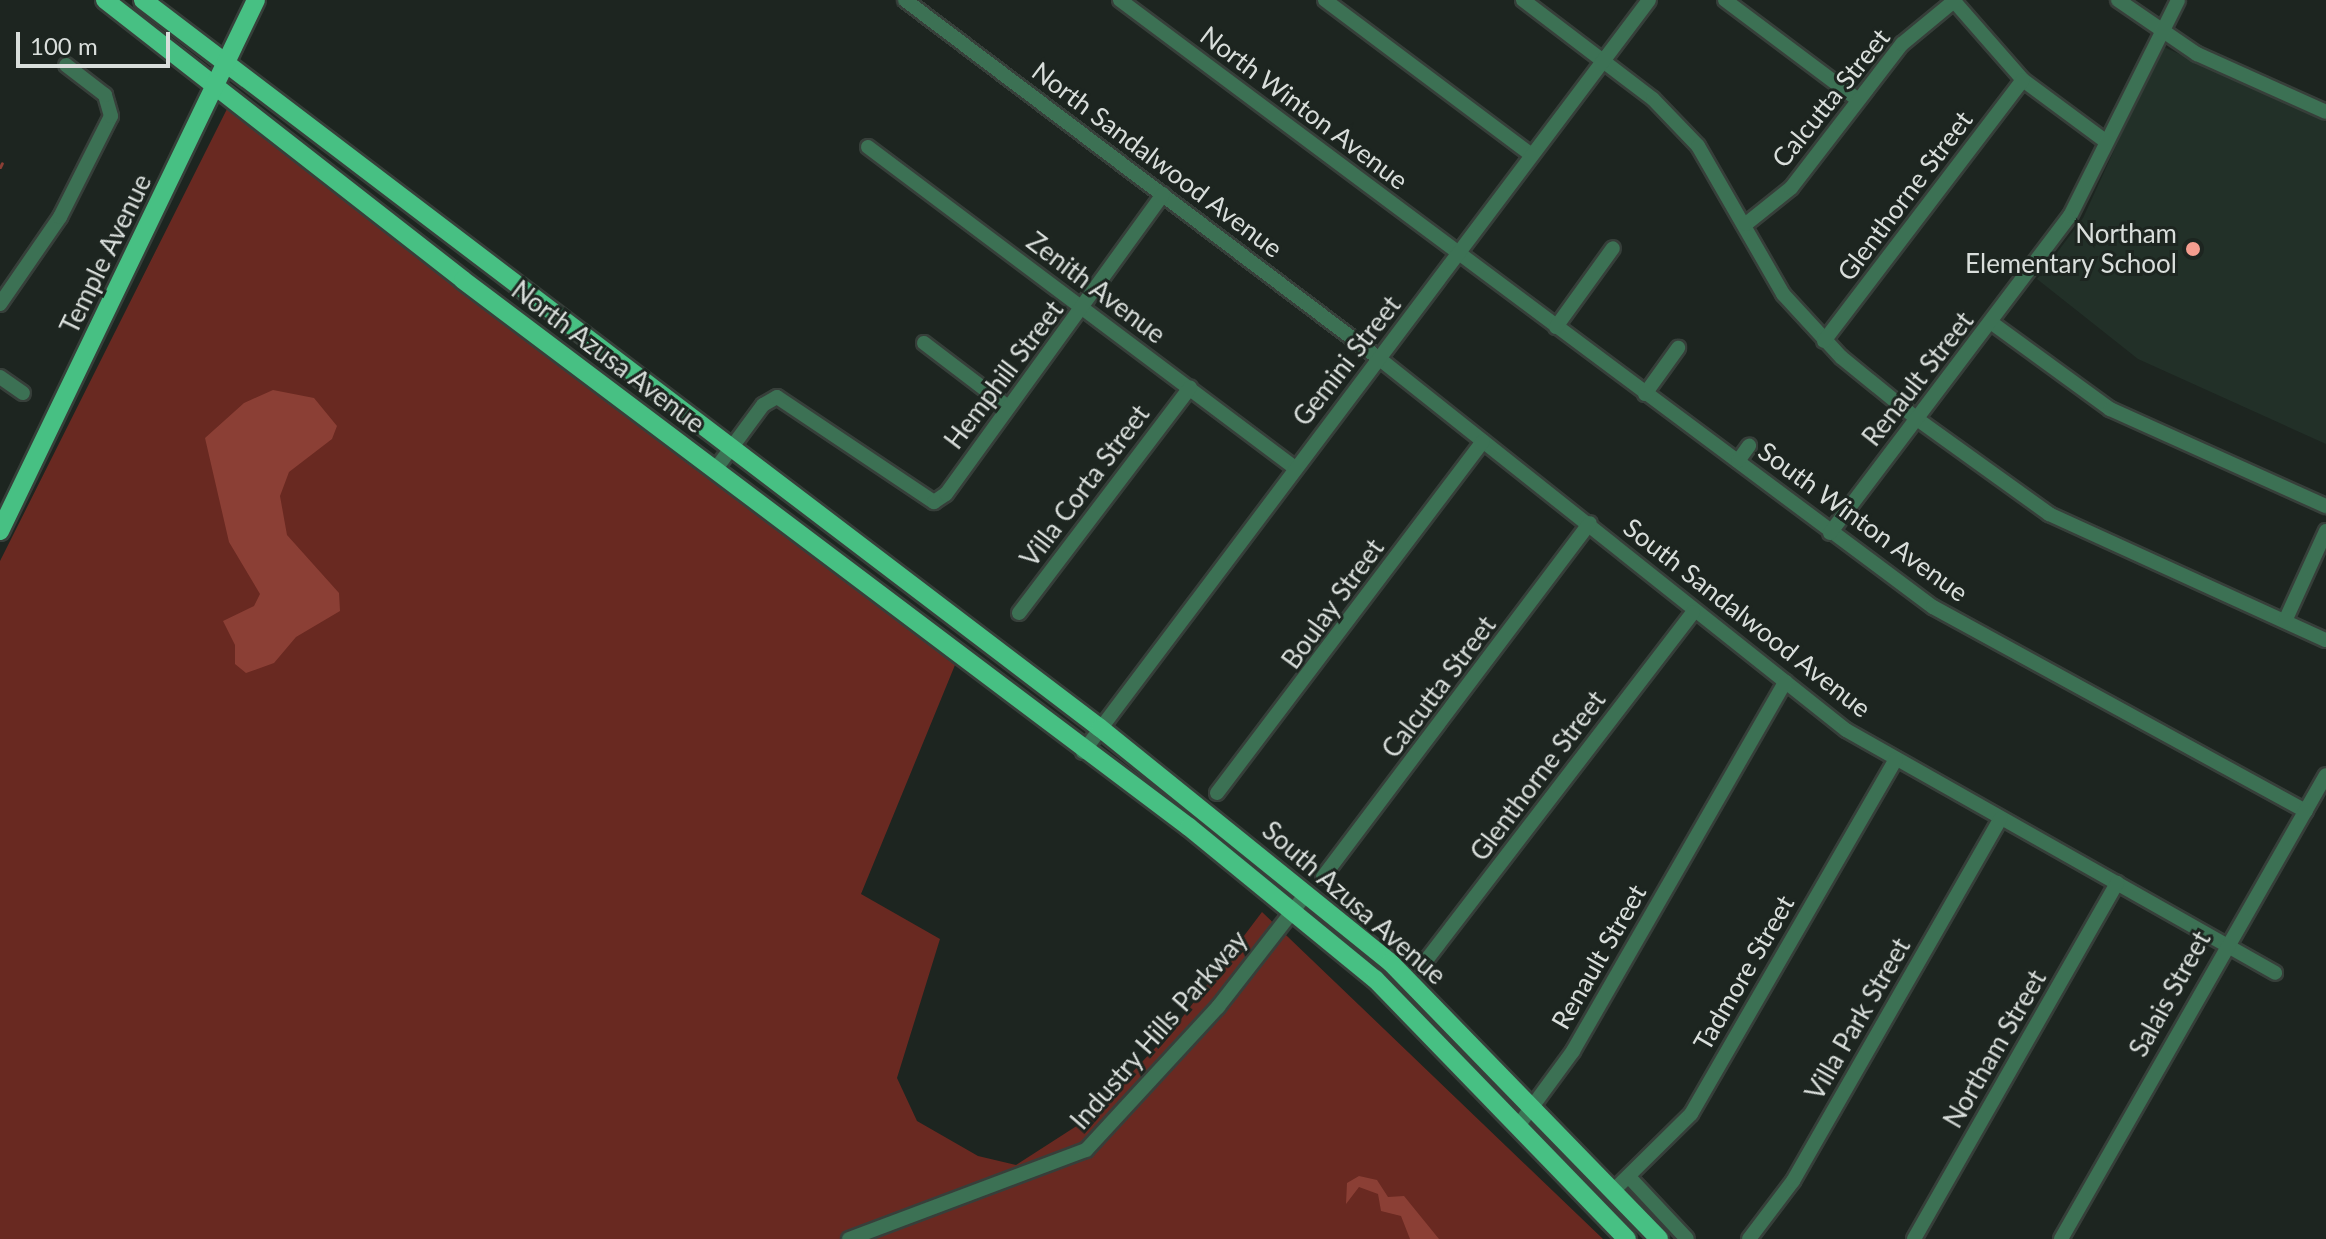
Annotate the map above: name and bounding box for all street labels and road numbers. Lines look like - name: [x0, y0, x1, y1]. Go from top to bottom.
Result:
- street label: North Winton Avenue: [1194, 19, 1414, 197]
- street label: Calcutta Street: [1766, 22, 1896, 174]
- street label: North Sandalwood Avenue: [1025, 55, 1289, 265]
- street label: Glenthorne Street: [1831, 105, 1979, 287]
- street label: Temple Avenue: [54, 169, 158, 339]
- street label: Zenith Avenue: [1020, 226, 1172, 350]
- street label: North Azusa Avenue: [505, 274, 711, 440]
- street label: Gemini Street: [1287, 290, 1407, 432]
- street label: Hemphill Street: [938, 295, 1070, 455]
- street label: Renault Street: [1856, 306, 1980, 452]
- street label: Villa Corta Street: [1014, 399, 1156, 573]
- street label: South Winton Avenue: [1752, 435, 1974, 609]
- street label: South Sandalwood Avenue: [1617, 512, 1877, 724]
- street label: Boulay Street: [1275, 533, 1391, 675]
- street label: Calcutta Street: [1376, 610, 1502, 764]
- street label: Glenthorne Street: [1464, 685, 1612, 867]
- street label: South Azusa Avenue: [1255, 814, 1453, 992]
- street label: Renault Street: [1545, 879, 1653, 1035]
- street label: Tadmore Street: [1687, 890, 1801, 1056]
- street label: Industry Hills Parkway: [1064, 924, 1254, 1136]
- street label: Salais Street: [2123, 926, 2217, 1062]
- street label: Villa Park Street: [1799, 933, 1917, 1105]
- street label: Northam Street: [1937, 965, 2053, 1133]

